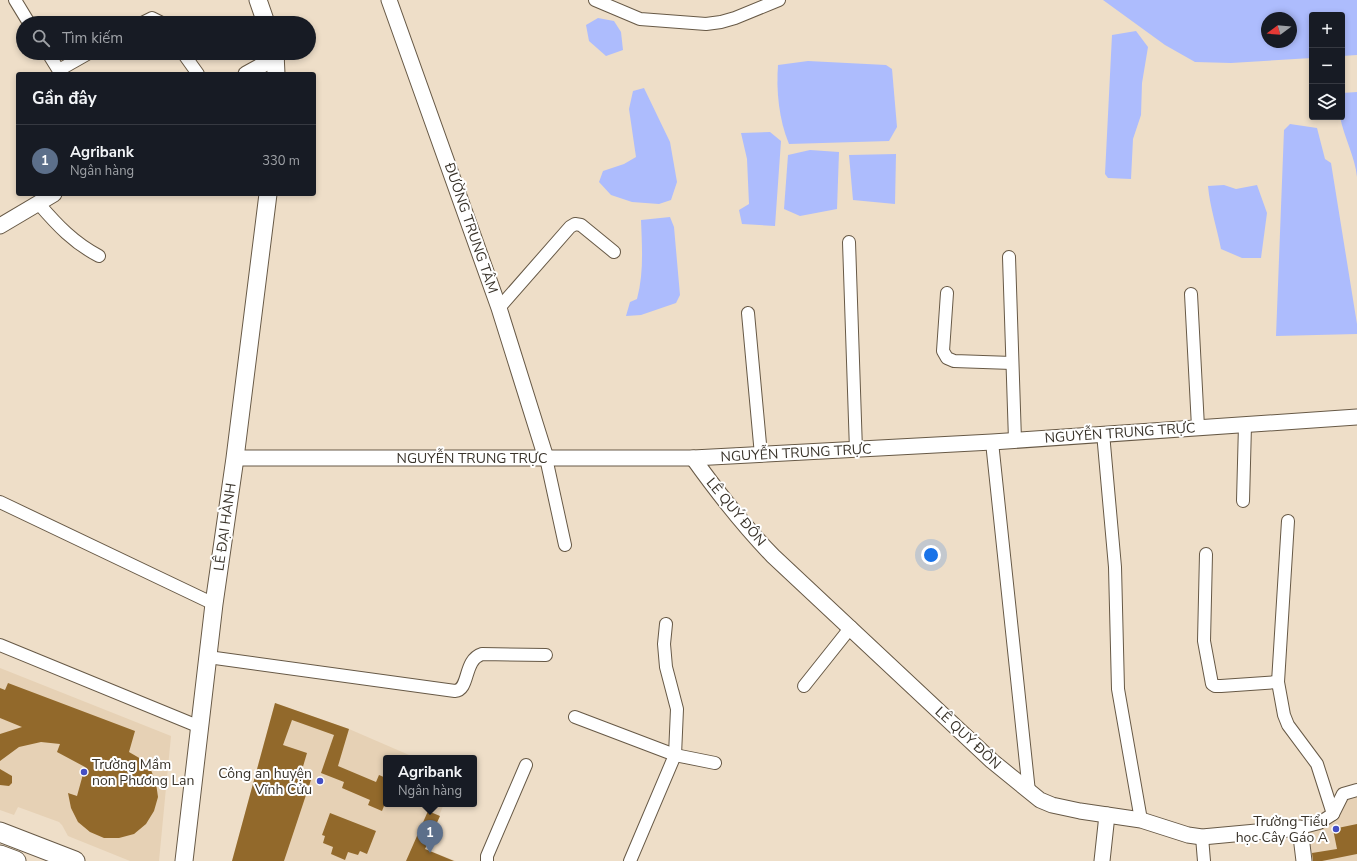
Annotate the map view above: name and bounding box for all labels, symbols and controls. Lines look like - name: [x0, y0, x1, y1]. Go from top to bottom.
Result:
- north arrow: [1261, 12, 1297, 48]
- map controls: [1309, 12, 1345, 120]
- button: +: [1309, 12, 1345, 48]
- search box: [16, 16, 316, 60]
- icon: search: [30, 27, 52, 49]
- text: Tìm kiếm: [62, 28, 123, 48]
- button: −: [1309, 48, 1345, 84]
- button: layers: [1309, 84, 1345, 120]
- text: Gần đây: [32, 87, 97, 110]
- text: Agribank: [70, 142, 134, 162]
- text: 1: [41, 152, 49, 170]
- text: 330 m: [262, 152, 300, 170]
- street label: ĐƯỜNG TRUNG TÂM: [439, 159, 502, 296]
- text: Ngân hàng: [70, 162, 134, 180]
- street label: NGUYỄN TRUNG TRỰC: [1044, 417, 1196, 448]
- street label: NGUYỄN TRUNG TRỰC: [720, 439, 872, 466]
- street label: NGUYỄN TRUNG TRỰC: [397, 448, 547, 468]
- street label: LÊ QUÝ ĐÔN: [702, 474, 770, 550]
- street label: LÊ ĐẠI HÀNH: [209, 482, 241, 572]
- your location: [921, 545, 941, 565]
- street label: LÊ QUÝ ĐÔN: [931, 702, 1005, 774]
- place label: Trường Mầm non Phương Lan: [92, 755, 194, 790]
- popup: [383, 755, 477, 807]
- text: Agribank: [398, 762, 462, 782]
- place label: Công an huyện Vĩnh Cửu: [218, 764, 312, 799]
- marker: Trường Mầm non Phương Lan: [79, 767, 89, 777]
- marker: Công an huyện Vĩnh Cửu: [315, 776, 325, 786]
- text: Ngân hàng: [398, 782, 462, 800]
- place label: Trường Tiểu học Cây Gáo A: [1236, 812, 1328, 847]
- pin: 1: [417, 820, 443, 853]
- marker: Trường Tiểu học Cây Gáo A: [1331, 824, 1341, 834]

